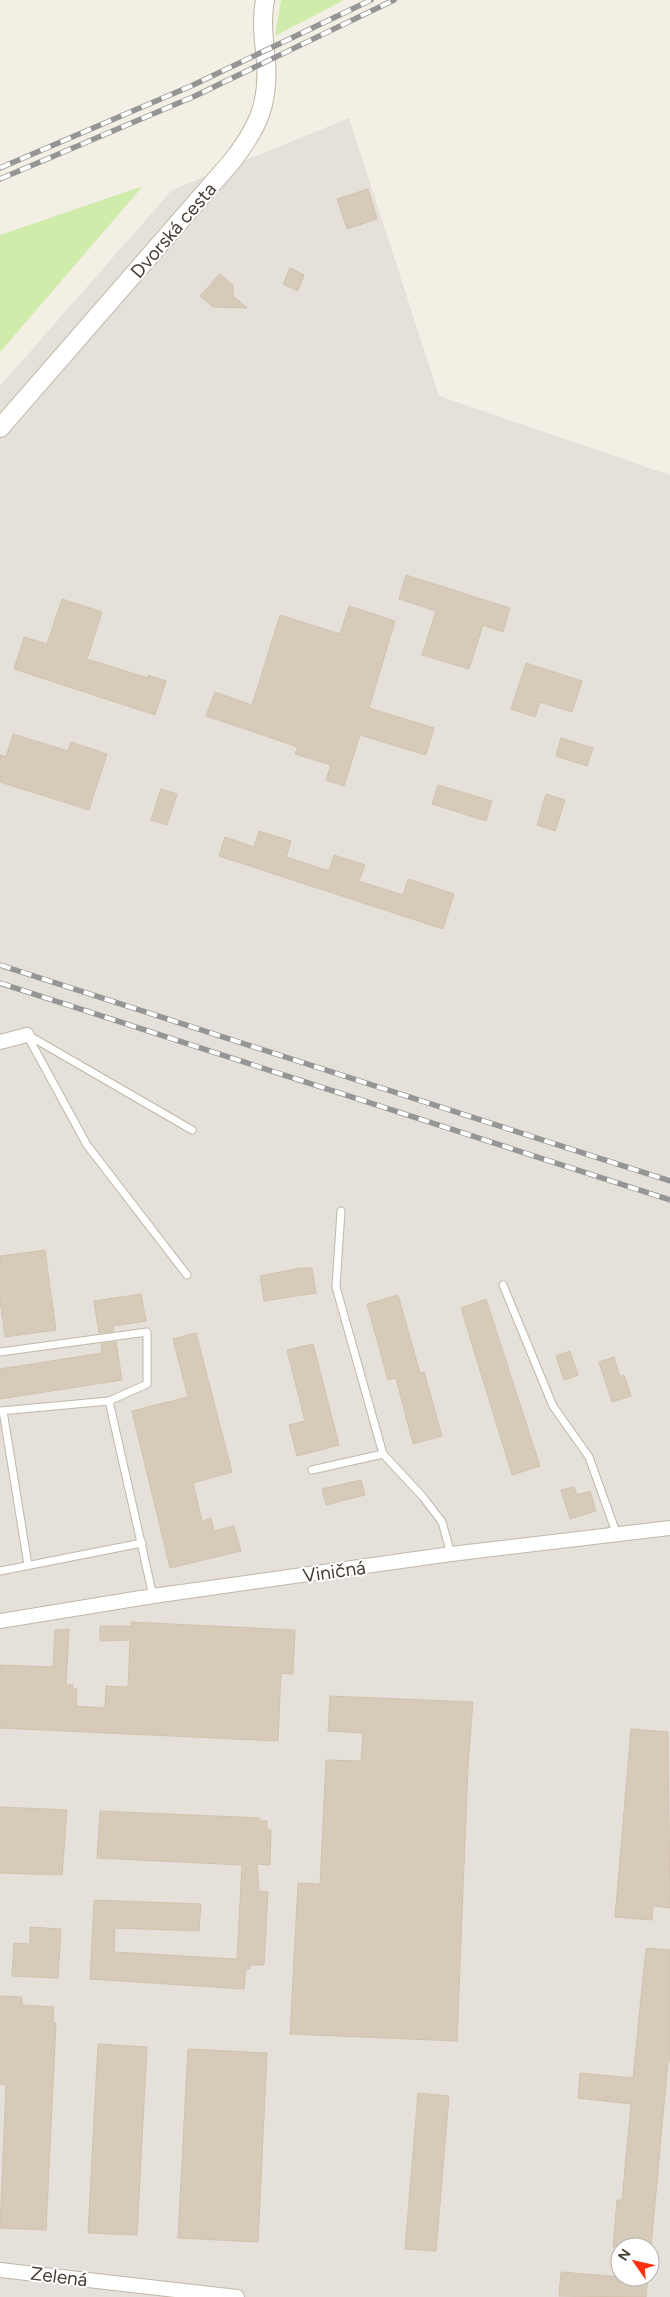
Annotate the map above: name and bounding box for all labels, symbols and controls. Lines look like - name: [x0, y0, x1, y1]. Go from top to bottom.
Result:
- street label: Dvorská cesta: [126, 178, 221, 283]
- street label: Viničná: [301, 1556, 367, 1587]
- north arrow: [610, 2237, 660, 2287]
- text: N: [615, 2246, 635, 2264]
- street label: Zelená: [29, 2262, 89, 2291]

